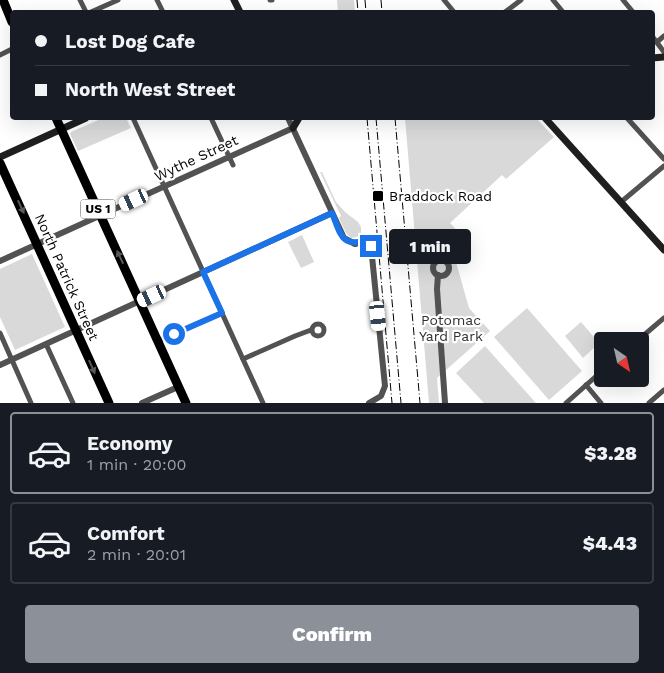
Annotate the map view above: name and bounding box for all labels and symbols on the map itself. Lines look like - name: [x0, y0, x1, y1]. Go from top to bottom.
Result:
- street label: Wythe Street: [152, 132, 240, 184]
- car: [117, 187, 150, 213]
- place label: Braddock Road: [389, 188, 492, 204]
- marker: Braddock Road: [371, 189, 385, 203]
- one-way arrow: [16, 200, 25, 215]
- road number: US 1: [80, 200, 116, 218]
- street label: North Patrick Street: [32, 211, 102, 343]
- callout: 1 min: [388, 228, 471, 264]
- route end: [360, 235, 382, 257]
- one-way arrow: [115, 250, 123, 264]
- car: [135, 283, 168, 309]
- car: [368, 300, 387, 332]
- park label: Potomac Yard Park: [419, 312, 483, 344]
- route start: [163, 323, 185, 345]
- north arrow: [594, 332, 649, 388]
- one-way arrow: [88, 359, 97, 374]

